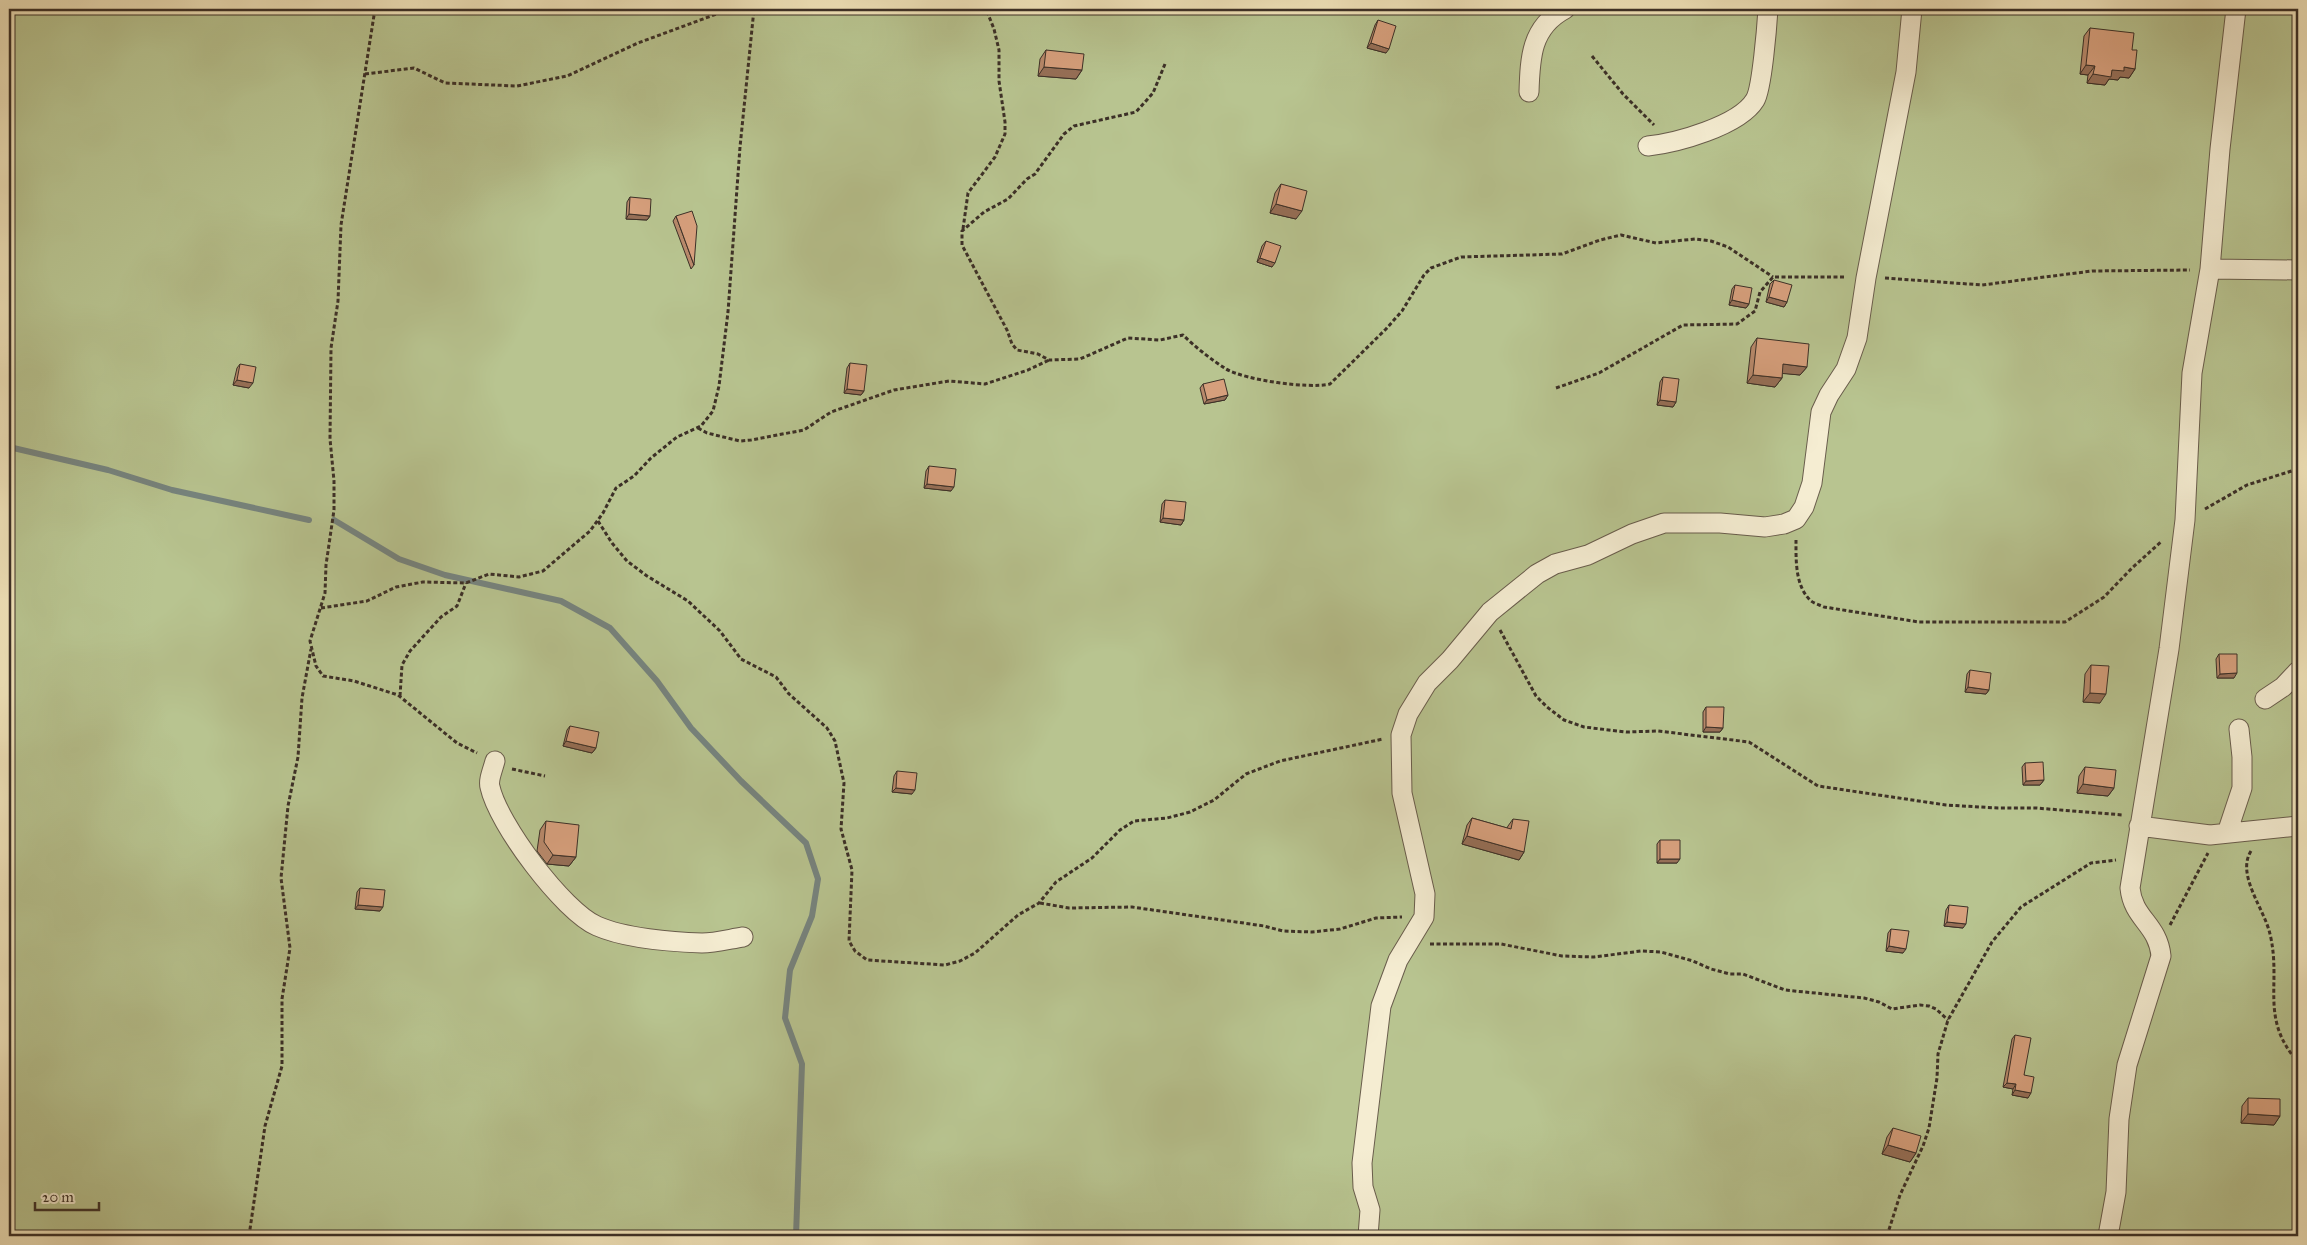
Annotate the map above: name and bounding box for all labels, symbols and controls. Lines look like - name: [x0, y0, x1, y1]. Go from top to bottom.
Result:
- scale bar: [35, 1180, 99, 1212]
- text: 20 m: [42, 1188, 74, 1206]

